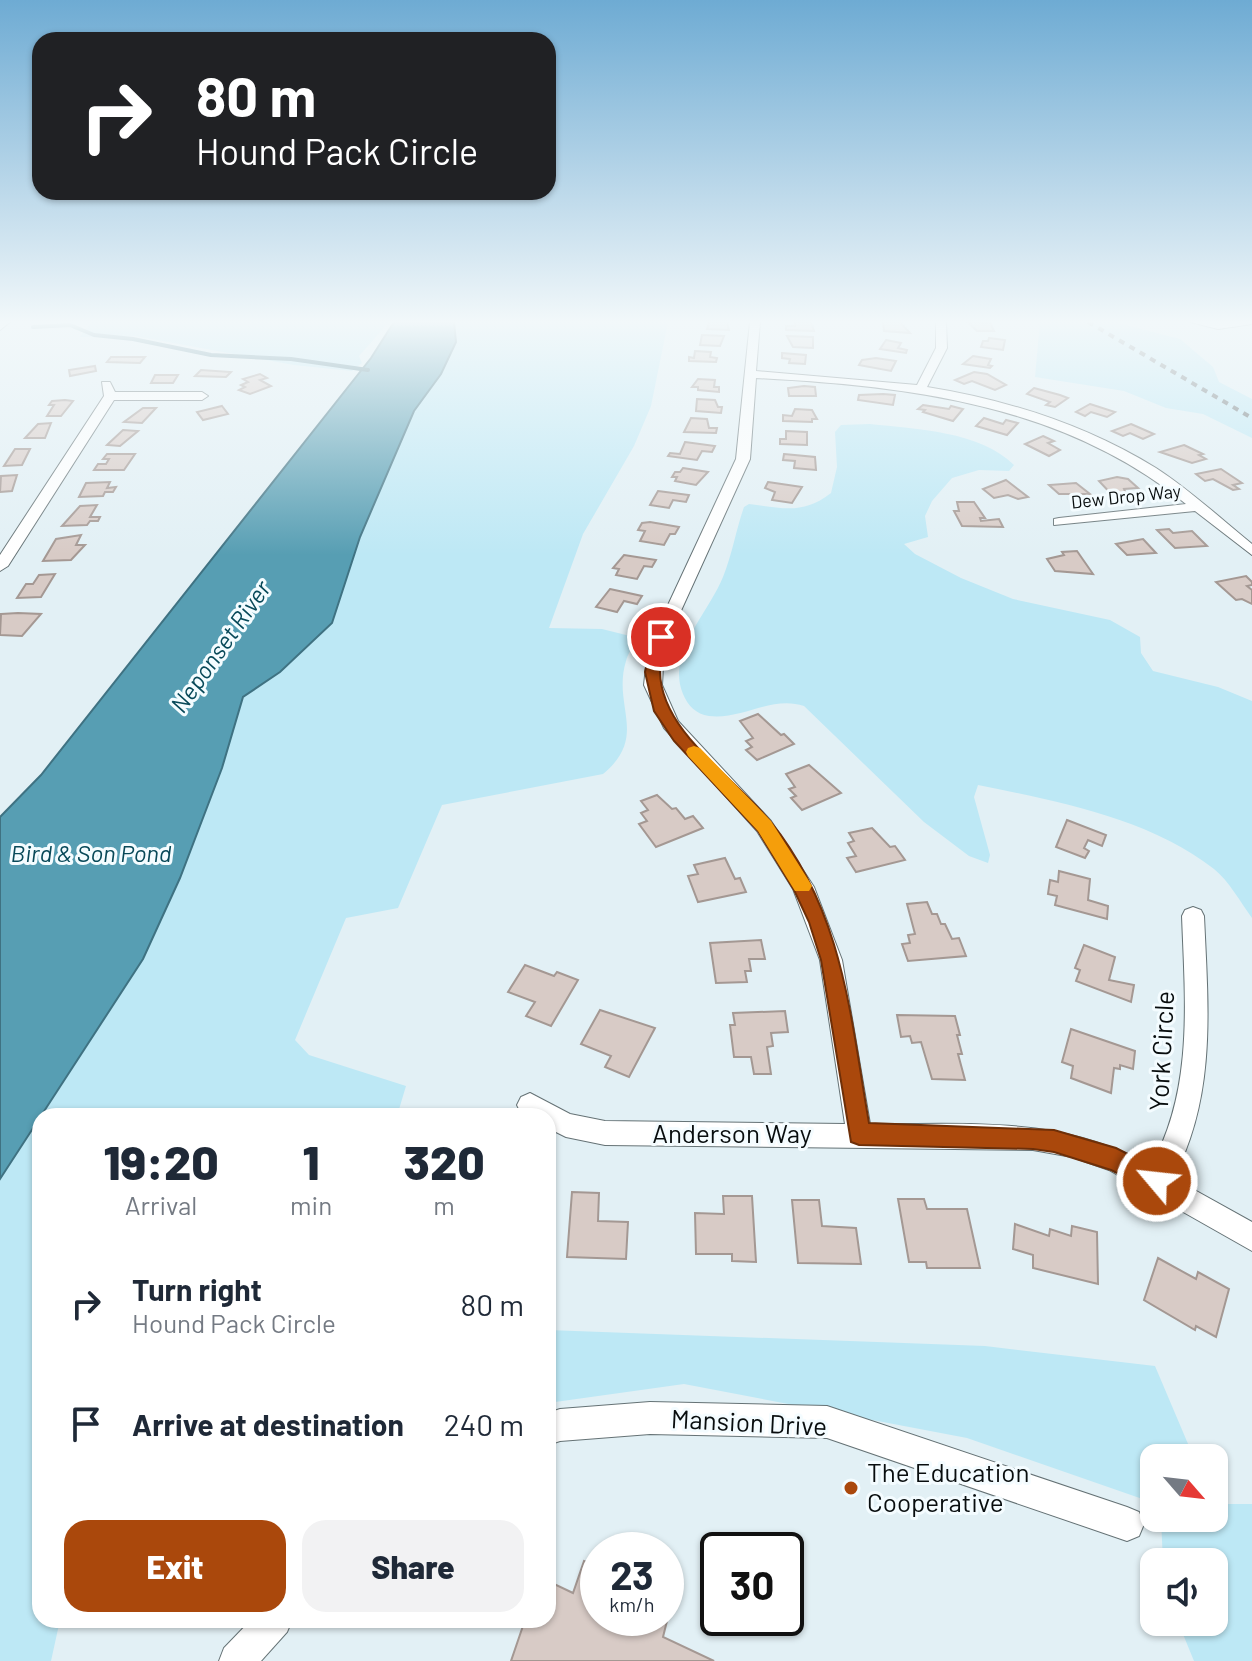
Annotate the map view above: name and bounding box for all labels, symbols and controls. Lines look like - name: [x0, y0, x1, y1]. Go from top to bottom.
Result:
- text: 80 m: [196, 61, 316, 128]
- icon: right: [64, 64, 168, 168]
- text: Hound Pack Circle: [196, 129, 478, 172]
- street label: Dew Drop Way: [1070, 479, 1182, 513]
- water label: Neponset River: [164, 573, 277, 718]
- pin: [627, 603, 695, 671]
- icon: arrive: [639, 615, 683, 659]
- water label: Bird & Son Pond: [11, 838, 172, 867]
- street label: York Circle: [1142, 990, 1179, 1112]
- street label: Anderson Way: [652, 1117, 812, 1148]
- text: 19:20: [103, 1132, 219, 1190]
- text: 1: [303, 1132, 320, 1190]
- text: 320: [404, 1132, 485, 1190]
- position arrow: [1115, 1139, 1199, 1223]
- text: Arrival: [125, 1189, 197, 1220]
- text: min: [290, 1189, 332, 1220]
- text: m: [433, 1189, 455, 1220]
- text: Turn right: [132, 1271, 262, 1307]
- icon: right: [64, 1282, 108, 1326]
- text: 80 m: [461, 1286, 524, 1322]
- text: Hound Pack Circle: [132, 1307, 336, 1338]
- icon: arrive: [64, 1402, 108, 1446]
- street label: Mansion Drive: [670, 1402, 828, 1441]
- text: Arrive at destination: [132, 1406, 404, 1442]
- text: 240 m: [444, 1406, 524, 1442]
- north arrow: [1140, 1444, 1228, 1532]
- map controls: [1140, 1444, 1228, 1636]
- place label: The Education Cooperative: [867, 1456, 1030, 1517]
- marker: The Education Cooperative: [842, 1479, 860, 1497]
- button: Exit: [64, 1520, 286, 1612]
- button: Share: [302, 1520, 524, 1612]
- speed limit sign: 30: [700, 1532, 804, 1636]
- button: sound: [1140, 1548, 1228, 1636]
- text: 23: [610, 1550, 654, 1598]
- text: km/h: [609, 1592, 655, 1616]

